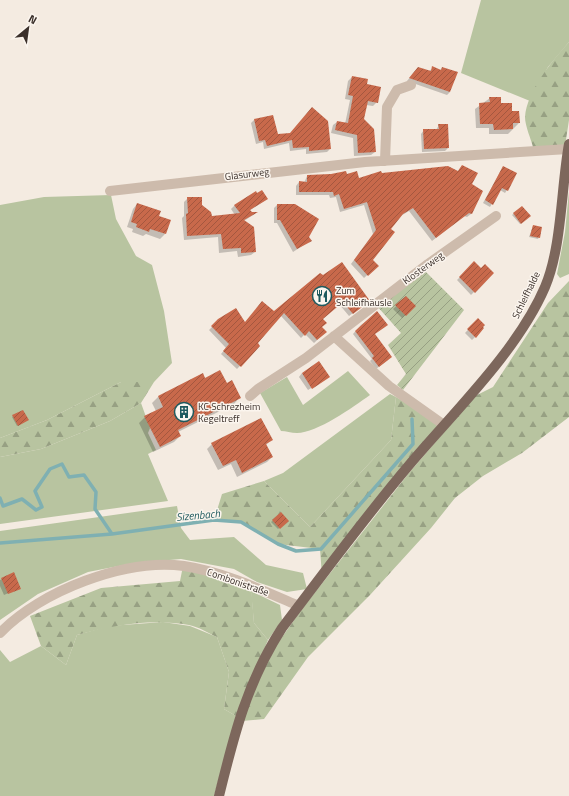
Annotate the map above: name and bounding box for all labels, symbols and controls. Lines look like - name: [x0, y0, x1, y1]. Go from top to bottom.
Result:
- north arrow: [8, 8, 48, 48]
- text: N: [26, 10, 40, 28]
- street label: Glasurweg: [224, 164, 270, 184]
- street label: Klosterweg: [399, 248, 447, 288]
- street label: Schleifhalde: [508, 269, 544, 321]
- place label: Zum Schleifhäusle: [336, 283, 392, 310]
- restaurant icon: Zum Schleifhäusle: [311, 285, 333, 307]
- place label: KC Schrezheim Kegeltreff: [198, 399, 260, 426]
- building icon: KC Schrezheim Kegeltreff: [173, 401, 195, 423]
- water label: Sizenbach: [175, 505, 221, 525]
- street label: Combonistraße: [205, 564, 271, 600]

